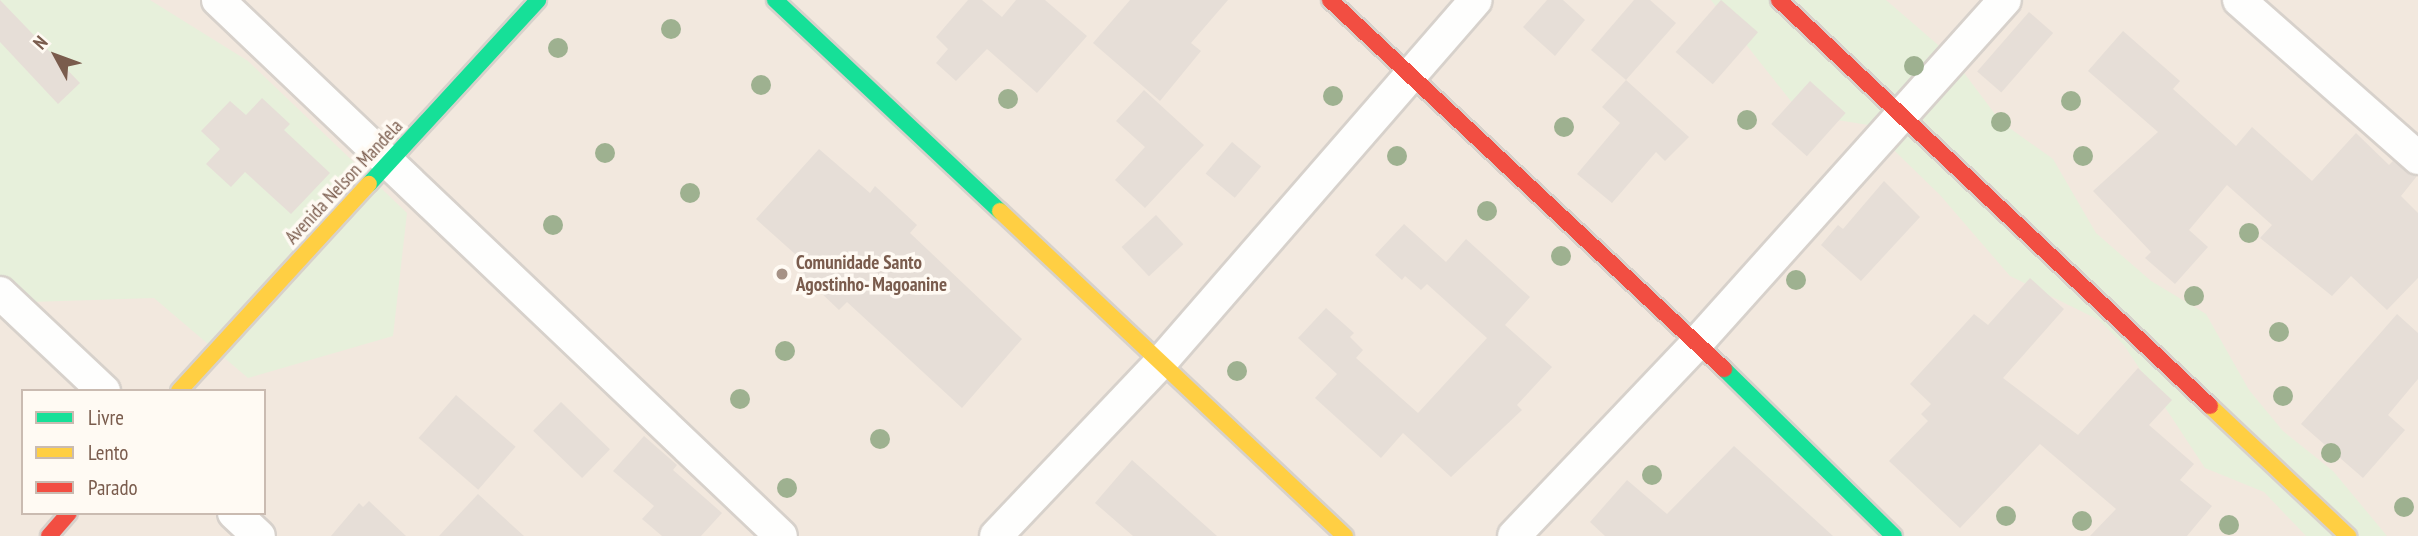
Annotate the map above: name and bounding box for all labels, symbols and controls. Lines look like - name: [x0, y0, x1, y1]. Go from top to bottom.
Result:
- north arrow: [21, 21, 91, 91]
- text: N: [28, 30, 53, 54]
- street label: Avenida Nelson Mandela: [281, 115, 407, 249]
- place label: Comunidade Santo Agostinho- Magoanine: [796, 252, 948, 296]
- marker: Comunidade Santo Agostinho- Magoanine: [774, 266, 790, 282]
- legend: [21, 389, 266, 515]
- text: Livre: [88, 404, 124, 431]
- text: Lento: [88, 439, 128, 466]
- text: Parado: [88, 474, 138, 501]

